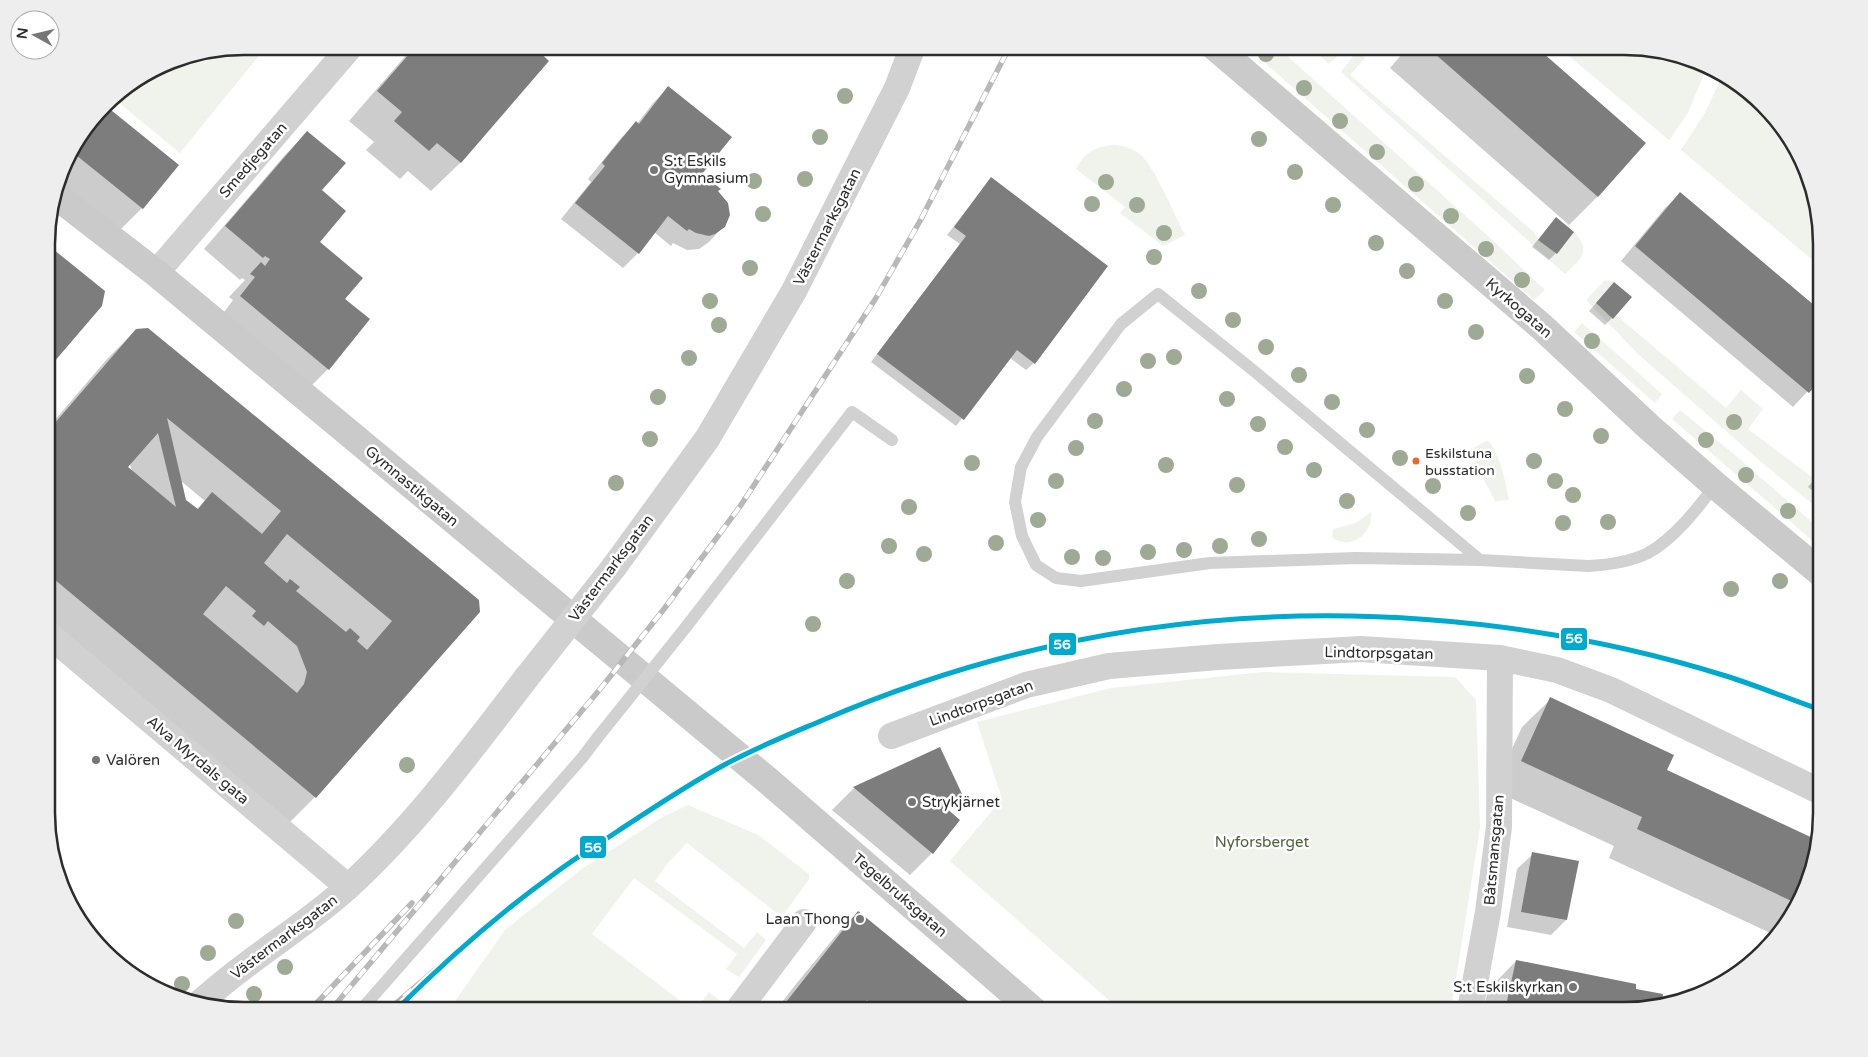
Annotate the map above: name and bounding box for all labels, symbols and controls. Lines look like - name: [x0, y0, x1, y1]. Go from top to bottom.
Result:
- north arrow: [10, 10, 60, 60]
- text: N: [13, 27, 32, 40]
- street label: Smedjegatan: [215, 119, 291, 201]
- place label: S:t Eskils Gymnasium: [664, 152, 749, 187]
- marker: S:t Eskils Gymnasium: [648, 164, 660, 176]
- street label: Västermarksgatan: [790, 165, 864, 289]
- street label: Kyrkogatan: [1482, 274, 1556, 342]
- street label: Gymnastikgatan: [362, 442, 462, 530]
- place label: Eskilstuna busstation: [1425, 445, 1495, 479]
- marker: Eskilstuna busstation: [1411, 456, 1421, 466]
- street label: Västermarksgatan: [565, 511, 657, 625]
- line badge: 56: [1560, 627, 1588, 651]
- text: 56: [1565, 630, 1583, 647]
- line badge: 56: [1048, 632, 1077, 656]
- text: 56: [1053, 636, 1071, 653]
- street label: Lindtorpsgatan: [1324, 643, 1434, 663]
- street label: Lindtorpsgatan: [927, 676, 1035, 730]
- street label: Alva Myrdals gata: [143, 712, 253, 808]
- place label: Valören: [106, 751, 160, 769]
- marker: Valören: [90, 754, 102, 766]
- place label: Strykjärnet: [922, 793, 1000, 811]
- street label: Båtsmansgatan: [1480, 794, 1508, 906]
- marker: Strykjärnet: [906, 796, 918, 808]
- park label: Nyforsberget: [1215, 833, 1310, 851]
- line badge: 56: [579, 835, 607, 859]
- text: 56: [584, 839, 602, 856]
- street label: Tegelbruksgatan: [849, 849, 951, 941]
- street label: Västermarksgatan: [227, 891, 341, 983]
- place label: Laan Thong: [766, 910, 850, 928]
- marker: Laan Thong: [854, 913, 866, 925]
- place label: S:t Eskilskyrkan: [1453, 978, 1563, 996]
- marker: S:t Eskilskyrkan: [1567, 981, 1579, 993]

